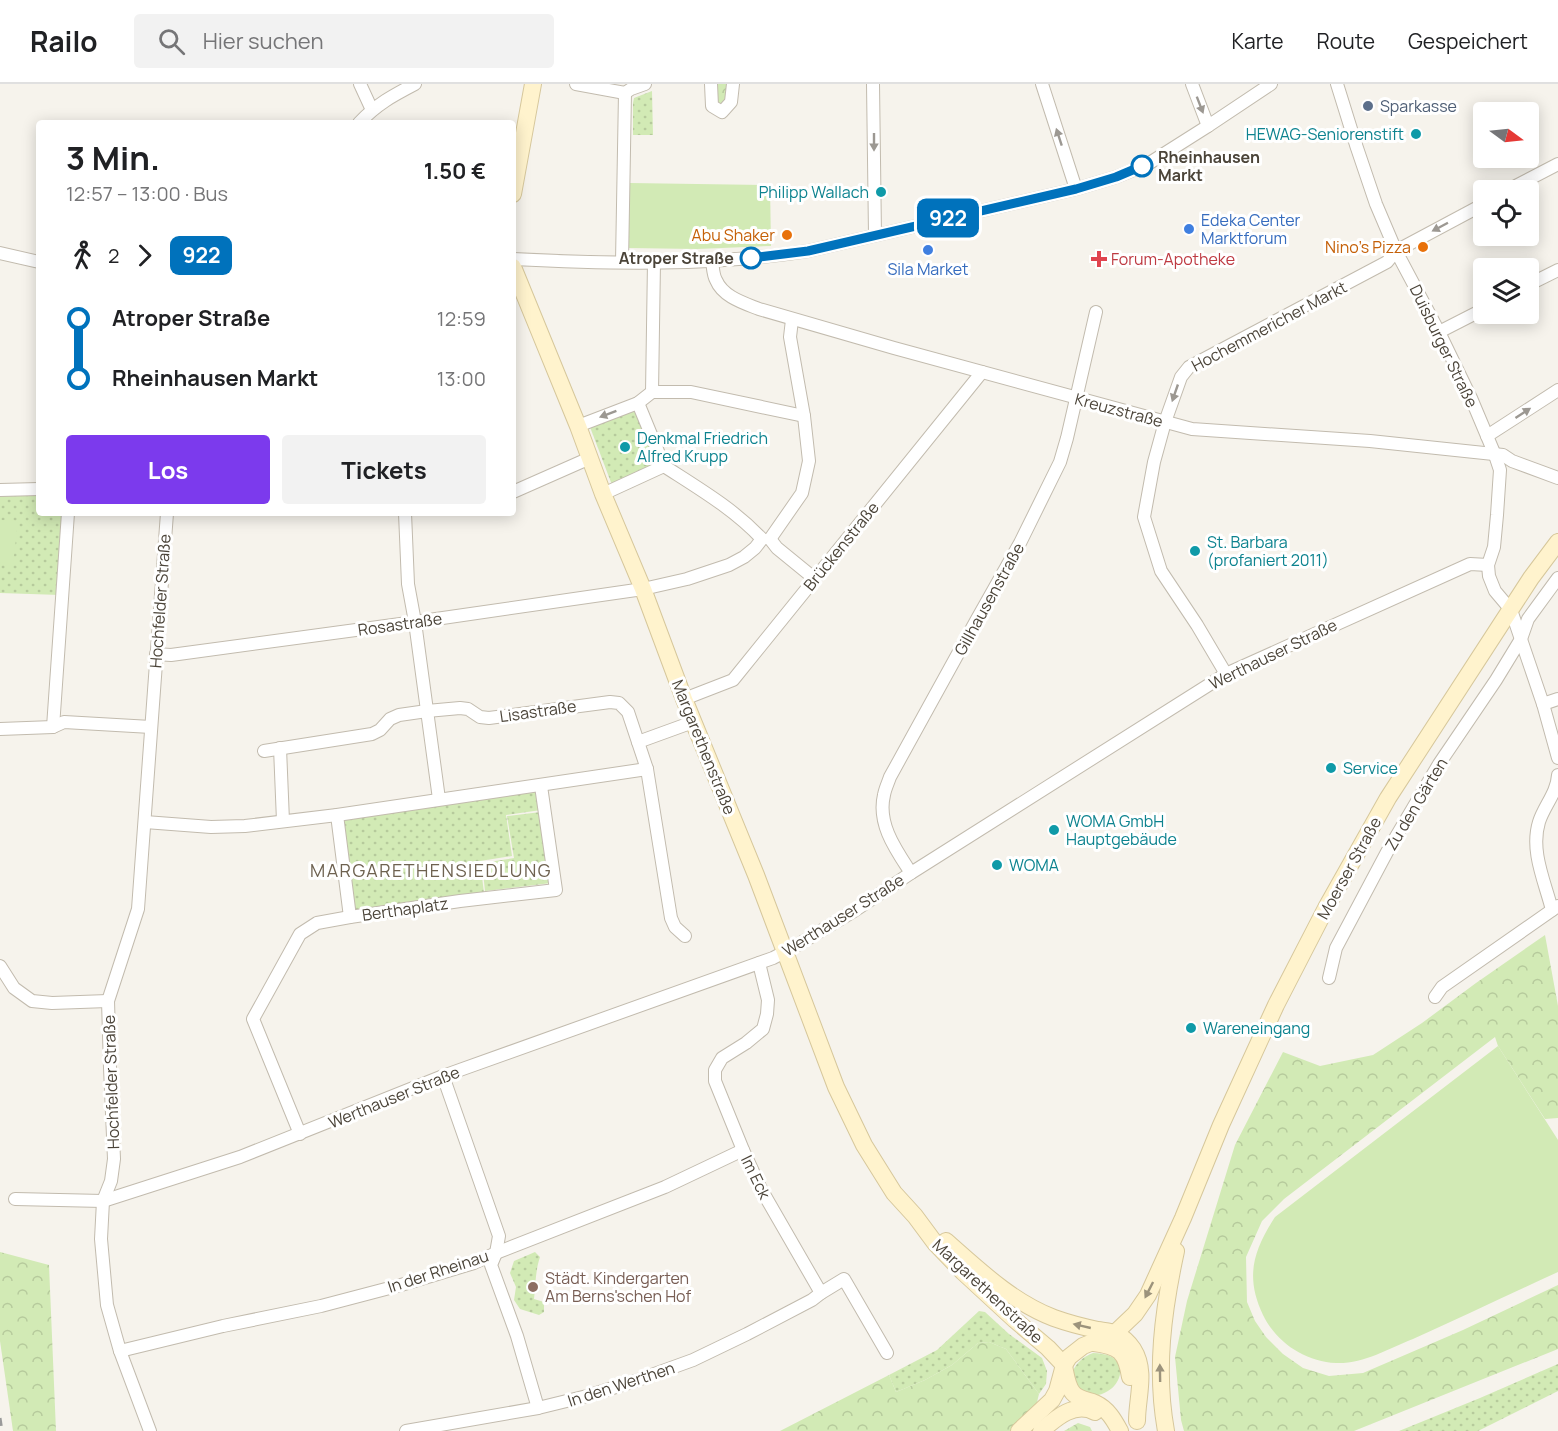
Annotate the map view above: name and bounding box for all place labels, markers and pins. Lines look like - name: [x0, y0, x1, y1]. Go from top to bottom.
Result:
- place label: Sparkasse: [1380, 95, 1457, 117]
- marker: Sparkasse: [1361, 99, 1375, 113]
- place label: HEWAG-Seniorenstift: [1246, 123, 1404, 145]
- marker: HEWAG-Seniorenstift: [1409, 127, 1423, 141]
- place label: Rheinhausen Markt: [1158, 146, 1260, 186]
- marker: Rheinhausen Markt: [1131, 155, 1153, 177]
- place label: Philipp Wallach: [759, 181, 869, 203]
- marker: Philipp Wallach: [874, 185, 888, 199]
- place label: Edeka Center Marktforum: [1201, 209, 1300, 249]
- marker: Edeka Center Marktforum: [1182, 222, 1196, 236]
- place label: Abu Shaker: [692, 224, 775, 246]
- marker: Abu Shaker: [780, 228, 794, 242]
- place label: Nino's Pizza: [1325, 236, 1411, 258]
- marker: Nino's Pizza: [1416, 240, 1430, 254]
- marker: Sila Market: [921, 243, 935, 257]
- place label: Atroper Straße: [619, 247, 734, 269]
- marker: Atroper Straße: [740, 247, 762, 269]
- place label: Forum-Apotheke: [1111, 248, 1235, 270]
- marker: Forum-Apotheke: [1092, 252, 1106, 266]
- place label: Sila Market: [887, 258, 969, 280]
- place label: Denkmal Friedrich Alfred Krupp: [637, 427, 768, 467]
- marker: Denkmal Friedrich Alfred Krupp: [618, 440, 632, 454]
- place label: St. Barbara (profaniert 2011): [1207, 531, 1329, 571]
- marker: St. Barbara (profaniert 2011): [1188, 544, 1202, 558]
- place label: Service: [1343, 757, 1398, 779]
- marker: Service: [1324, 761, 1338, 775]
- place label: WOMA GmbH Hauptgebäude: [1066, 810, 1177, 850]
- marker: WOMA GmbH Hauptgebäude: [1047, 823, 1061, 837]
- place label: WOMA: [1009, 854, 1059, 876]
- marker: WOMA: [990, 858, 1004, 872]
- place label: Wareneingang: [1203, 1017, 1310, 1039]
- marker: Wareneingang: [1184, 1021, 1198, 1035]
- place label: Städt. Kindergarten Am Berns'schen Hof: [545, 1267, 692, 1307]
- marker: Städt. Kindergarten Am Berns'schen Hof: [526, 1280, 540, 1294]

